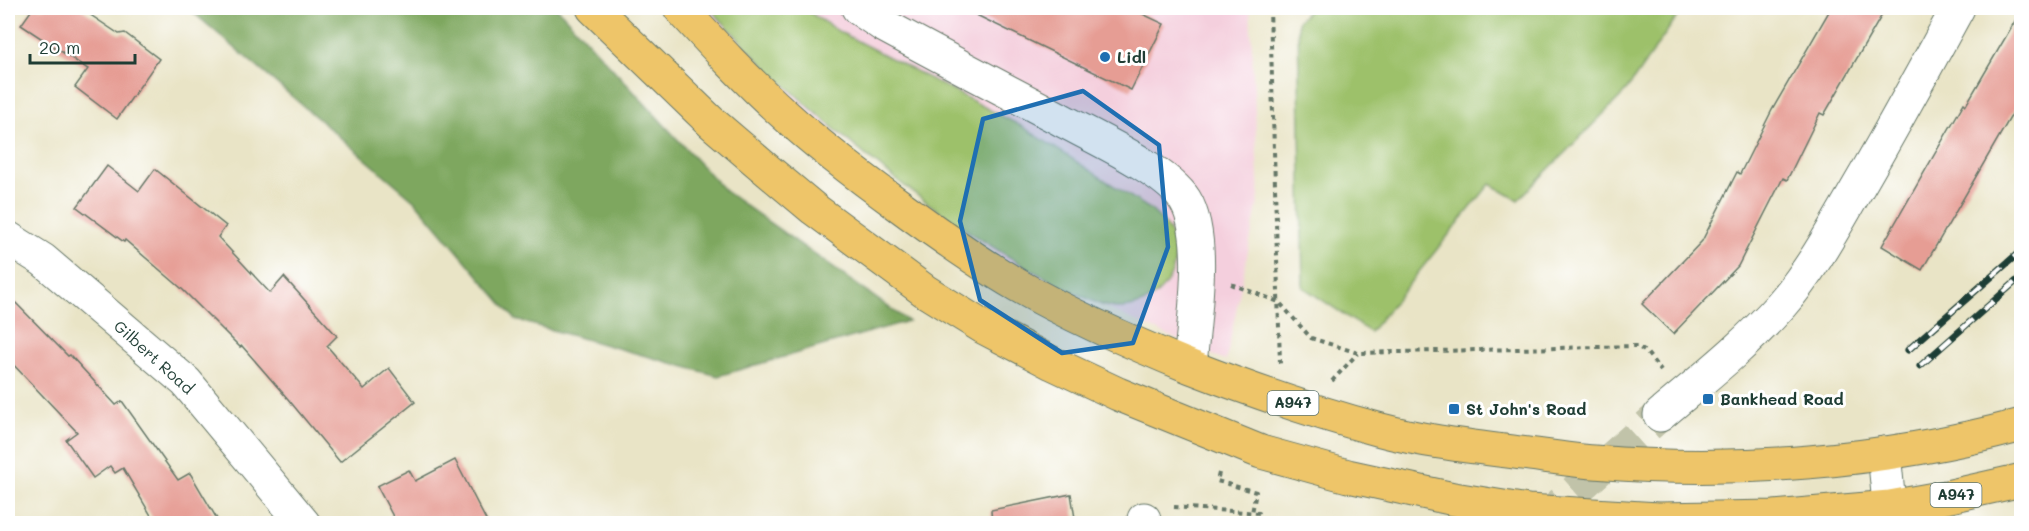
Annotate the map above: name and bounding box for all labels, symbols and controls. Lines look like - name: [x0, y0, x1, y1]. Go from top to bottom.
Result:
- scale bar: [30, 27, 135, 65]
- text: 20 m: [39, 35, 80, 59]
- place label: Lidl: [1117, 46, 1146, 67]
- marker: Lidl: [1098, 50, 1112, 64]
- street label: Gilbert Road: [110, 315, 199, 398]
- place label: Bankhead Road: [1720, 388, 1844, 409]
- road number: A947: [1268, 391, 1318, 415]
- marker: Bankhead Road: [1701, 392, 1715, 406]
- place label: St John's Road: [1466, 398, 1586, 419]
- marker: St John's Road: [1447, 402, 1461, 416]
- road number: A947: [1930, 483, 1982, 507]

